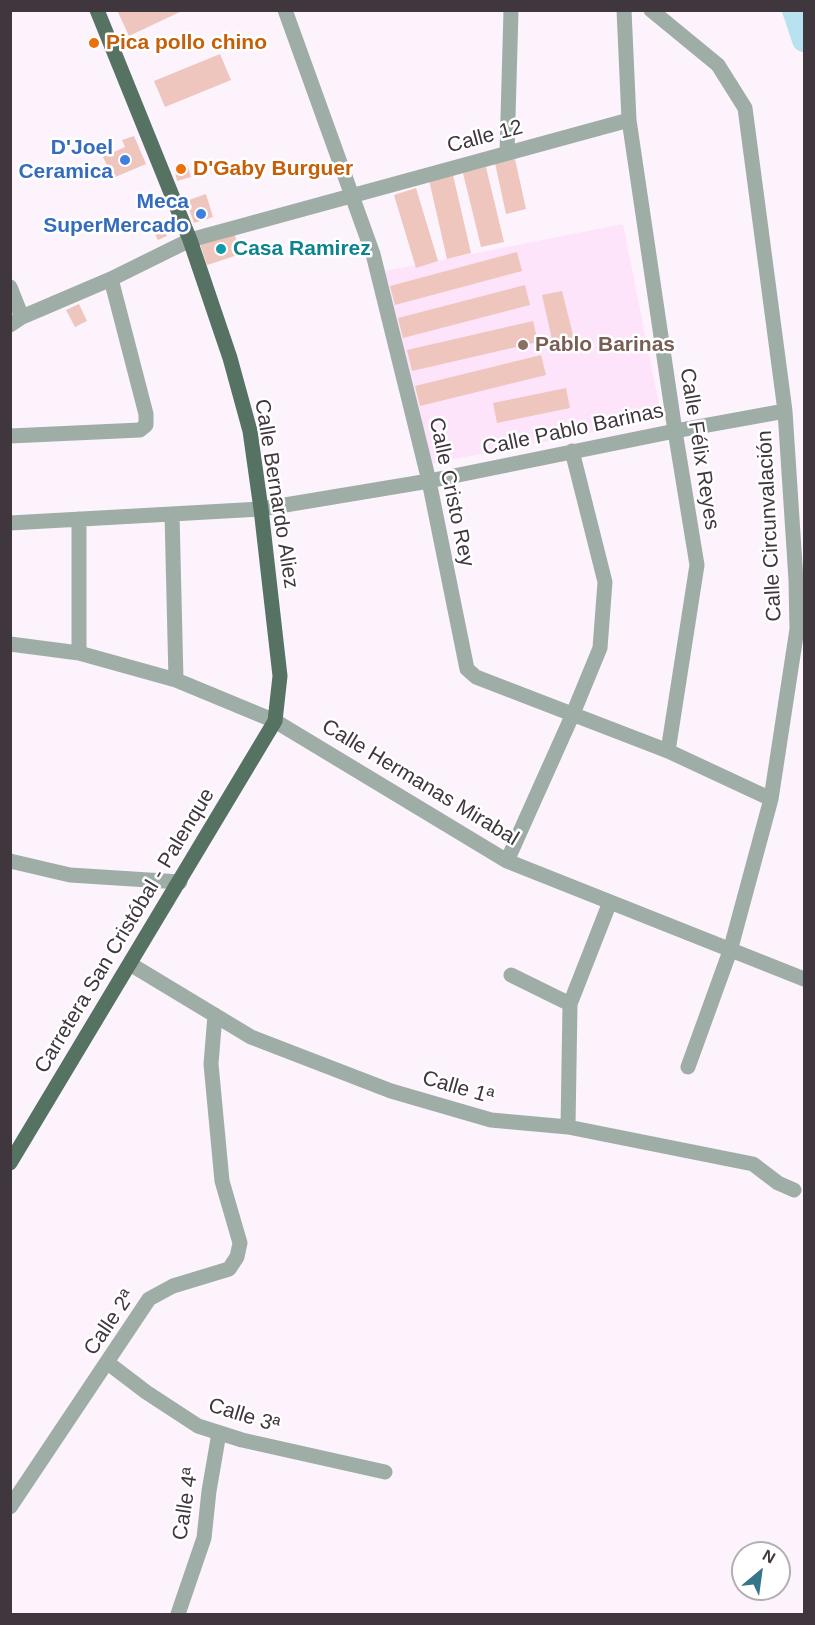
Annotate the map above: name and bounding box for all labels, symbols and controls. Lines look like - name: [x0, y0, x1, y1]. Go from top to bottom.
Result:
- place label: Pica pollo chino: [106, 30, 267, 56]
- marker: Pica pollo chino: [87, 36, 101, 50]
- street label: Calle 12: [445, 115, 525, 159]
- place label: D'Joel Ceramica: [18, 135, 113, 185]
- marker: D'Joel Ceramica: [118, 153, 132, 167]
- place label: D'Gaby Burguer: [193, 156, 353, 182]
- marker: D'Gaby Burguer: [174, 162, 188, 176]
- place label: Meca SuperMercado: [43, 189, 189, 239]
- marker: Meca SuperMercado: [194, 207, 208, 221]
- place label: Casa Ramirez: [233, 236, 371, 262]
- marker: Casa Ramirez: [214, 242, 228, 256]
- place label: Pablo Barinas: [535, 332, 675, 358]
- marker: Pablo Barinas: [516, 338, 530, 352]
- street label: Calle Félix Reyes: [674, 366, 724, 532]
- street label: Calle Bernardo Aliez: [249, 397, 303, 591]
- street label: Calle Pablo Barinas: [480, 399, 666, 461]
- street label: Calle Cristo Rey: [423, 415, 479, 569]
- street label: Calle Circunvalación: [752, 430, 788, 622]
- street label: Calle Hermanas Mirabal: [317, 714, 523, 852]
- street label: Carretera San Cristóbal - Palenque: [30, 784, 220, 1078]
- street label: Calle 1ª: [419, 1066, 497, 1110]
- street label: Calle 2ª: [79, 1286, 141, 1360]
- street label: Calle 3ª: [205, 1393, 283, 1439]
- street label: Calle 4ª: [168, 1466, 204, 1542]
- north arrow: [731, 1541, 791, 1601]
- text: N: [760, 1546, 778, 1567]

